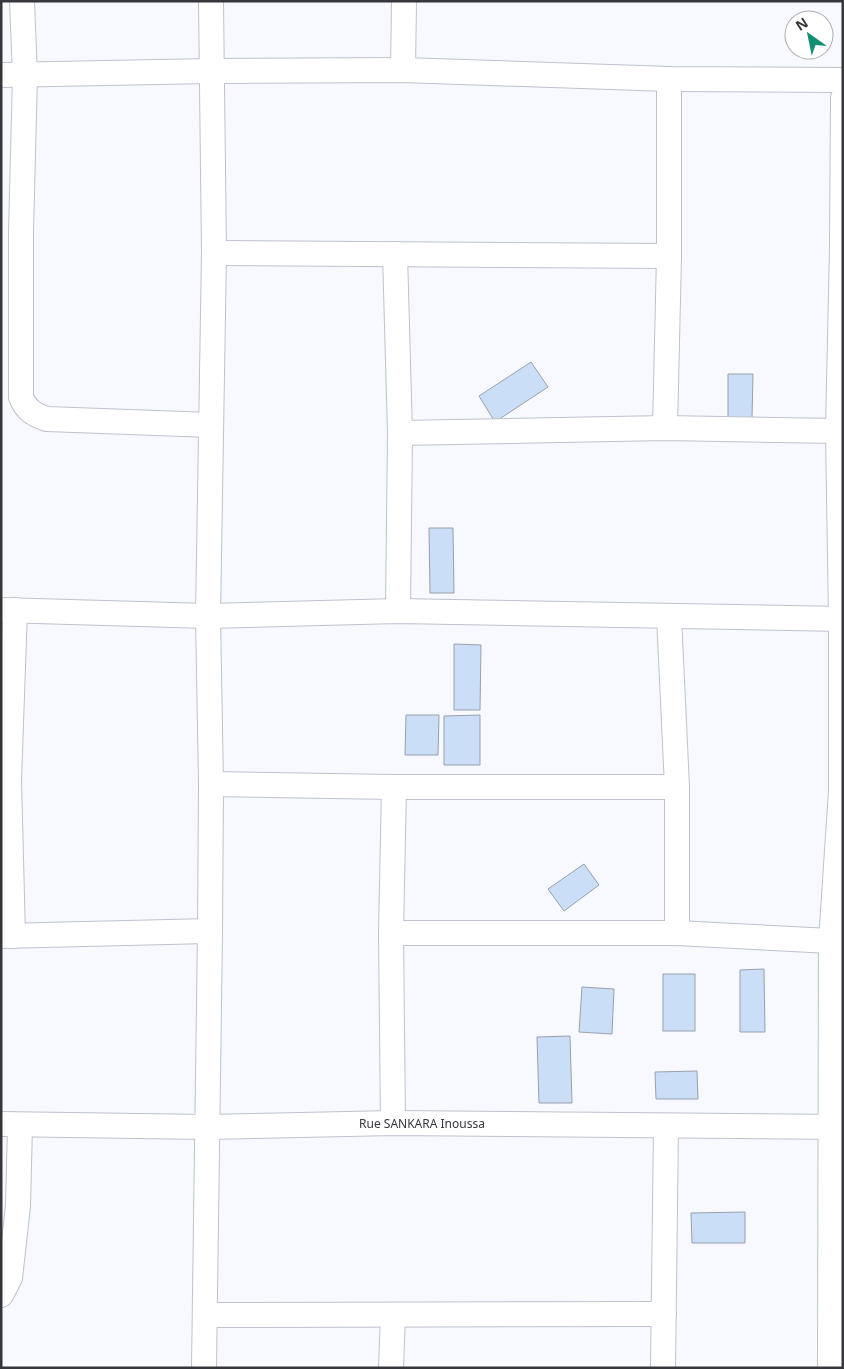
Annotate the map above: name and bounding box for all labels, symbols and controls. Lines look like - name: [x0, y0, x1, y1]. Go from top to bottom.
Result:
- north arrow: [784, 10, 834, 60]
- text: N: [792, 13, 812, 35]
- street label: Rue SANKARA Inoussa: [359, 1115, 485, 1132]

